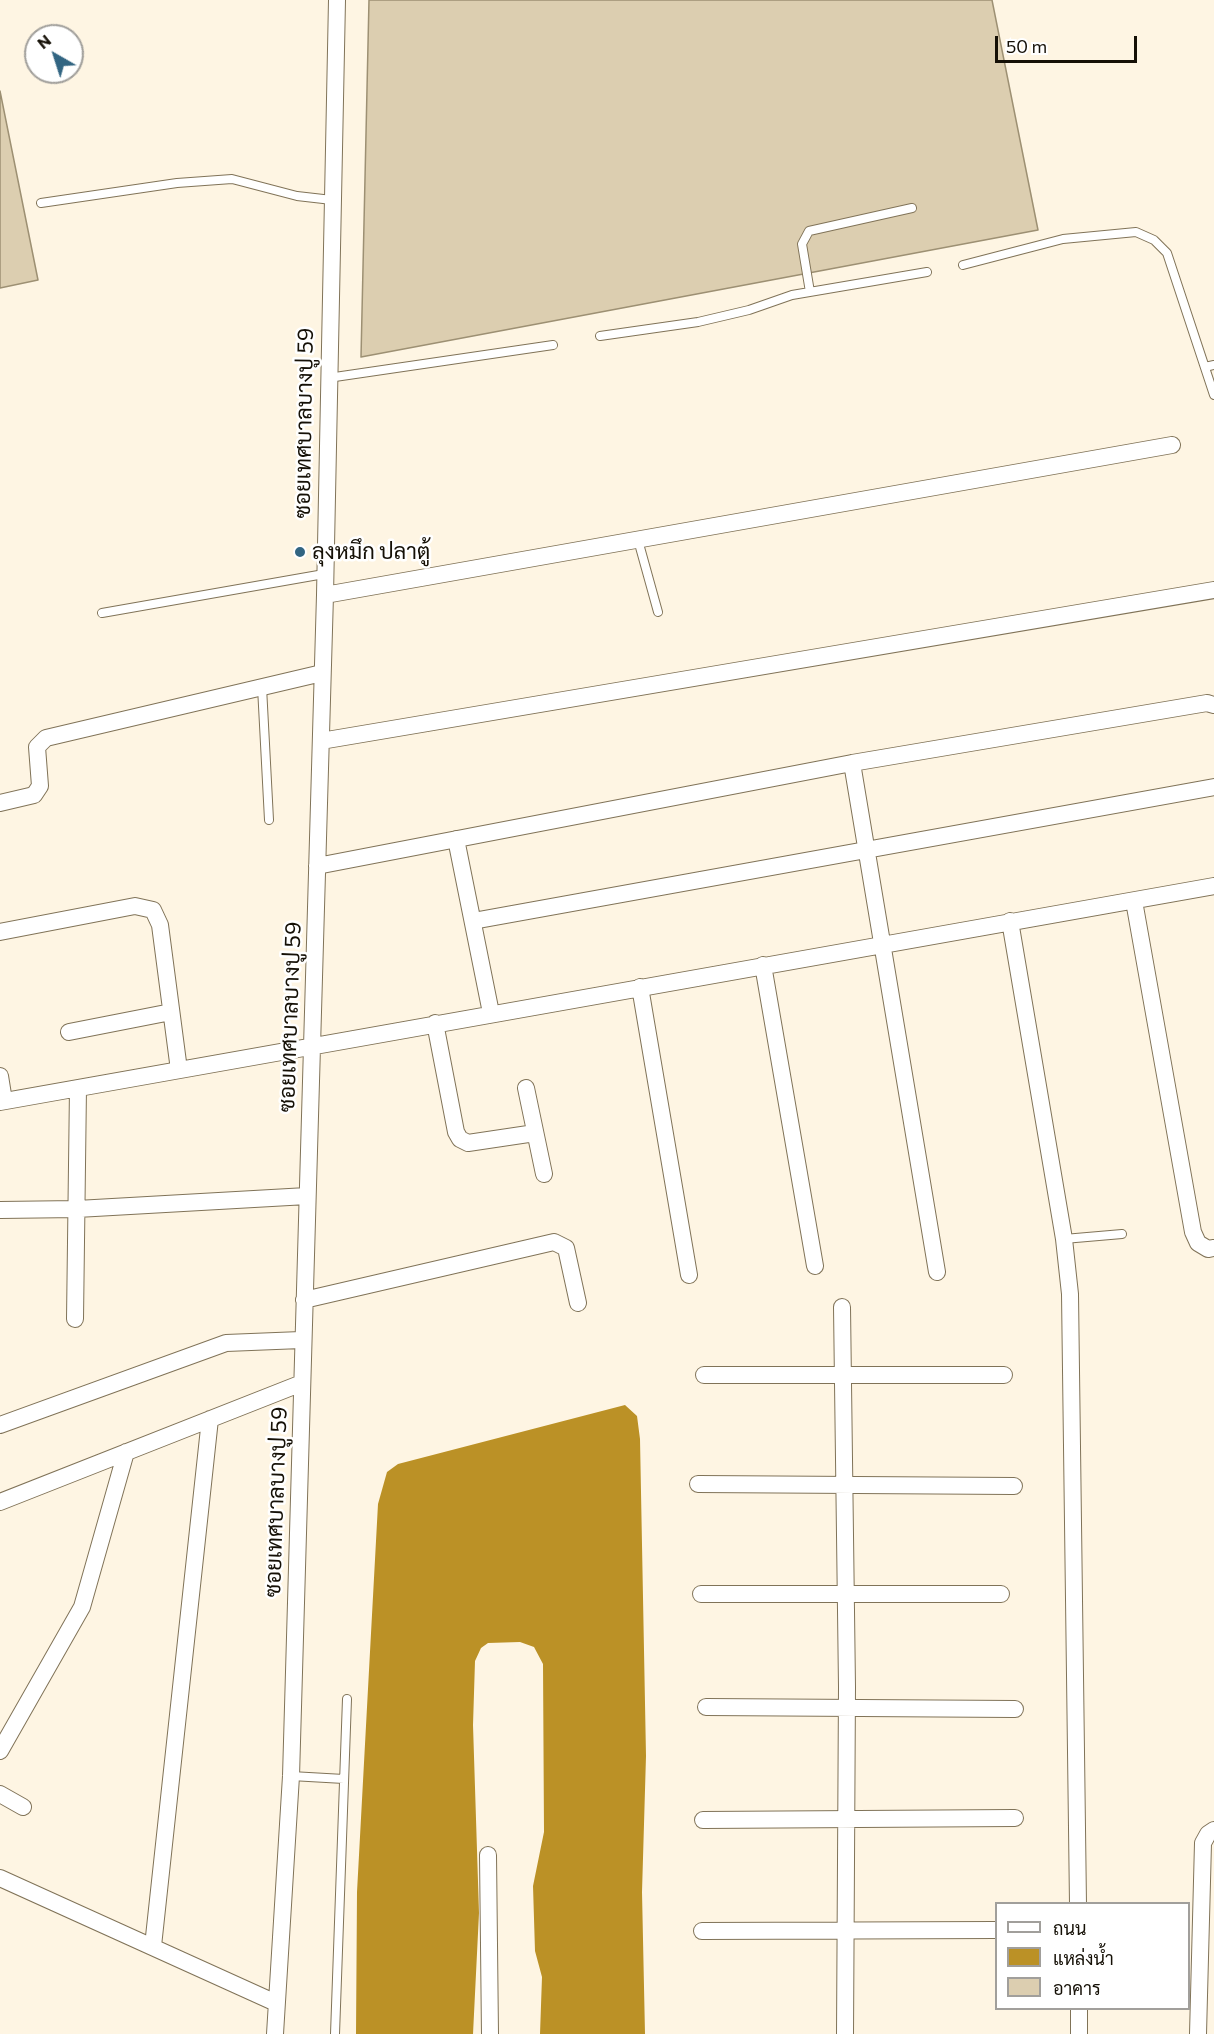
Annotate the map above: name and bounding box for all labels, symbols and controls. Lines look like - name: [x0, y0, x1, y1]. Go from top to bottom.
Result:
- north arrow: [24, 24, 84, 84]
- scale bar: [998, 24, 1140, 62]
- text: N: [33, 30, 54, 52]
- text: 50 m: [1006, 35, 1047, 57]
- street label: ซอยเทศบาลบางปู 59: [289, 327, 319, 519]
- place label: ลุงหมึก ปลาตู้: [312, 539, 430, 565]
- marker: ลุงหมึก ปลาตู้: [293, 545, 307, 559]
- street label: ซอยเทศบาลบางปู 59: [273, 921, 307, 1113]
- street label: ซอยเทศบาลบางปู 59: [259, 1406, 293, 1598]
- legend: [995, 1902, 1190, 2010]
- text: ถนน: [1053, 1917, 1086, 1939]
- text: แหล่งน้ำ: [1053, 1947, 1114, 1969]
- text: อาคาร: [1053, 1977, 1101, 1999]

